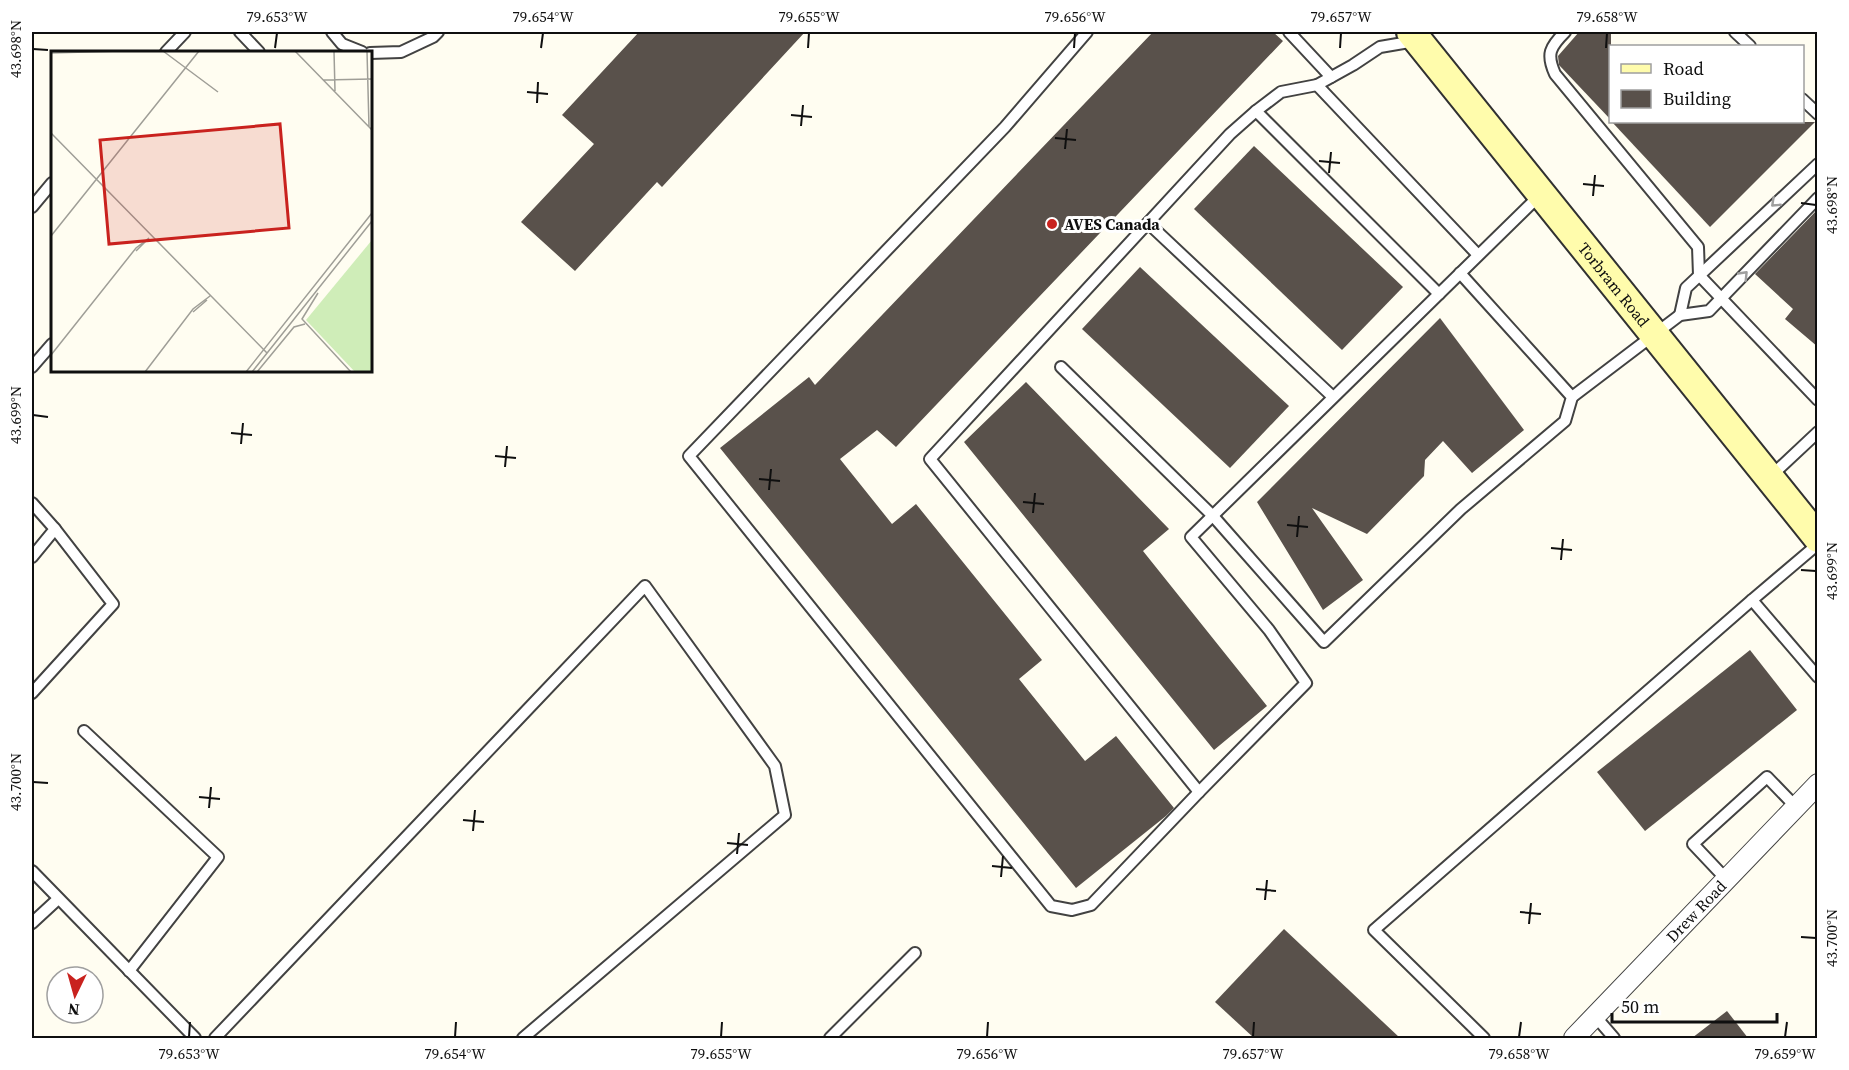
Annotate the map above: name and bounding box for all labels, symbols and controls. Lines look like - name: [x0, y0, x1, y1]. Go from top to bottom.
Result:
- text: 79.653°W: [246, 6, 308, 27]
- text: 79.654°W: [512, 6, 574, 27]
- text: 79.655°W: [778, 6, 840, 27]
- text: 79.656°W: [1044, 6, 1106, 27]
- text: 79.657°W: [1310, 6, 1372, 27]
- text: 79.658°W: [1576, 6, 1638, 27]
- text: 43.698°N: [5, 20, 26, 78]
- legend: [1609, 45, 1804, 123]
- inset map: [51, 51, 372, 372]
- text: Road: [1663, 56, 1704, 81]
- text: Building: [1663, 86, 1731, 111]
- text: 43.698°N: [1821, 176, 1842, 234]
- one-way arrow: [1771, 196, 1782, 207]
- place label: AVES Canada: [1064, 213, 1160, 235]
- marker: AVES Canada: [1045, 217, 1059, 231]
- street label: Torbram Road: [1573, 238, 1655, 331]
- one-way arrow: [1737, 272, 1748, 282]
- text: 43.699°N: [5, 386, 26, 444]
- text: 43.699°N: [1821, 542, 1842, 600]
- text: 43.700°N: [5, 753, 26, 811]
- street label: Drew Road: [1661, 875, 1731, 947]
- text: 43.700°N: [1821, 909, 1842, 967]
- north arrow: [45, 965, 105, 1025]
- scale bar: [1612, 986, 1777, 1024]
- text: 50 m: [1621, 994, 1659, 1019]
- text: N: [67, 998, 80, 1021]
- text: 79.653°W: [158, 1043, 220, 1064]
- text: 79.654°W: [424, 1043, 486, 1064]
- text: 79.655°W: [690, 1043, 752, 1064]
- text: 79.656°W: [956, 1043, 1018, 1064]
- text: 79.657°W: [1222, 1043, 1284, 1064]
- text: 79.658°W: [1488, 1043, 1550, 1064]
- text: 79.659°W: [1754, 1043, 1816, 1064]

